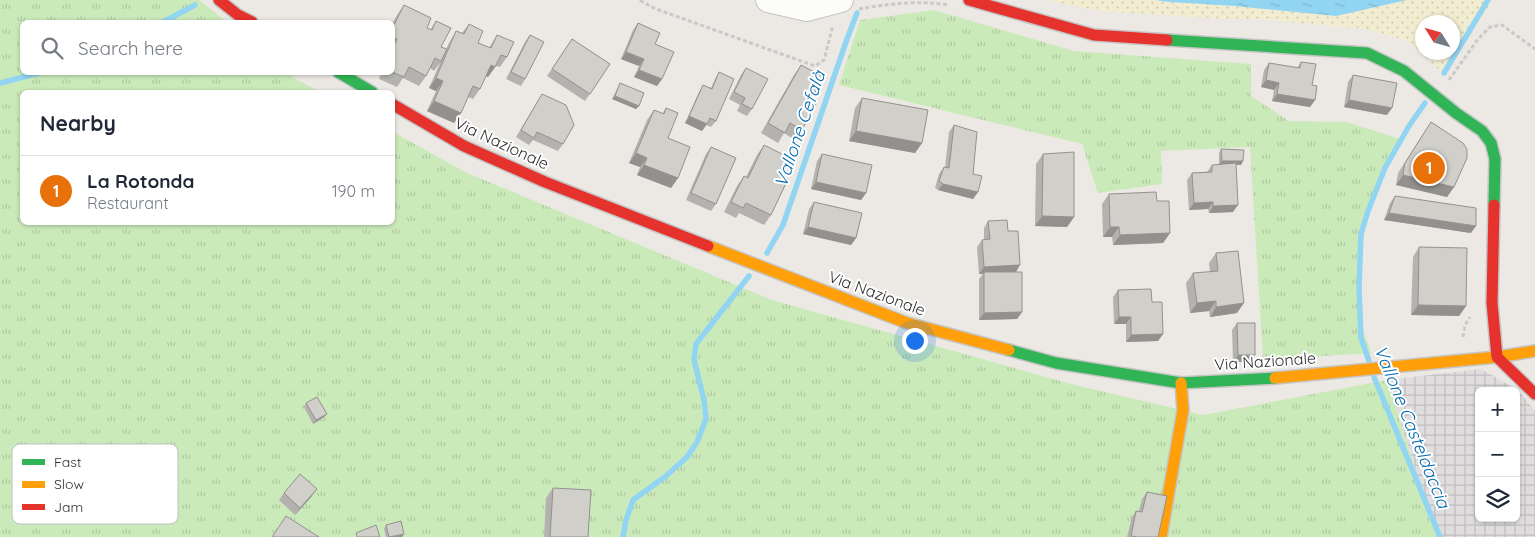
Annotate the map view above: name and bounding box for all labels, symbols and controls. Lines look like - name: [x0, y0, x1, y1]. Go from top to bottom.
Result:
- north arrow: [1415, 15, 1460, 60]
- search box: [20, 20, 395, 75]
- icon: search: [38, 34, 66, 62]
- text: Search here: [78, 36, 183, 60]
- water label: Vallone Cefalà: [769, 67, 831, 190]
- text: Nearby: [40, 110, 116, 136]
- street label: Via Nazionale: [452, 112, 552, 174]
- pin: 1: [1413, 149, 1445, 187]
- text: La Rotonda: [87, 169, 194, 193]
- text: 1: [53, 181, 59, 201]
- text: 190 m: [332, 181, 375, 201]
- text: Restaurant: [87, 193, 169, 213]
- street label: Via Nazionale: [826, 266, 928, 320]
- your location: [902, 328, 928, 354]
- water label: Vallone Casteldaccia: [1369, 342, 1456, 513]
- street label: Via Nazionale: [1214, 347, 1316, 375]
- map controls: [1475, 387, 1520, 522]
- button: +: [1475, 387, 1520, 432]
- button: −: [1475, 432, 1520, 477]
- legend: [12, 444, 178, 524]
- text: Fast: [54, 453, 82, 471]
- text: Slow: [54, 475, 84, 493]
- button: layers: [1475, 477, 1520, 522]
- text: Jam: [54, 498, 83, 516]

